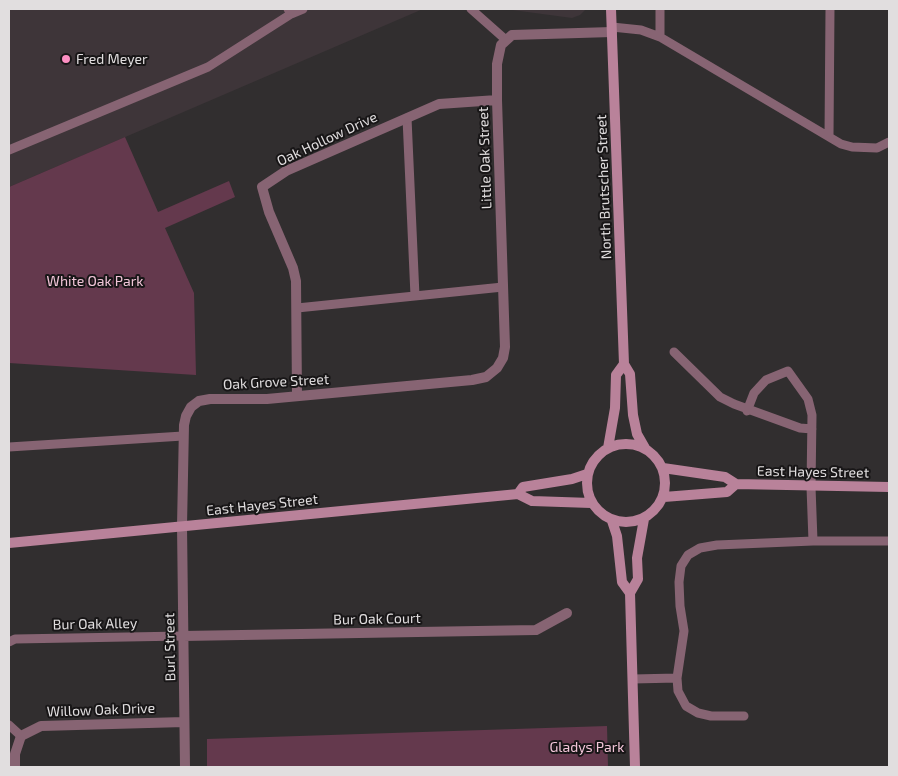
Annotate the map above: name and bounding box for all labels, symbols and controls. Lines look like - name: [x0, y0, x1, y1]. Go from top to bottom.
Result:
- place label: Fred Meyer: [76, 51, 148, 67]
- marker: Fred Meyer: [60, 53, 72, 65]
- street label: Little Oak Street: [475, 107, 495, 209]
- street label: Oak Hollow Drive: [274, 108, 380, 170]
- street label: North Brutscher Street: [593, 114, 615, 260]
- park label: White Oak Park: [47, 273, 143, 289]
- street label: Oak Grove Street: [223, 371, 329, 393]
- street label: East Hayes Street: [757, 463, 869, 481]
- street label: East Hayes Street: [205, 491, 319, 519]
- street label: Bur Oak Court: [333, 610, 421, 628]
- street label: Burl Street: [161, 613, 179, 681]
- street label: Bur Oak Alley: [53, 615, 137, 633]
- street label: Willow Oak Drive: [47, 700, 155, 720]
- park label: Gladys Park: [550, 739, 624, 755]

